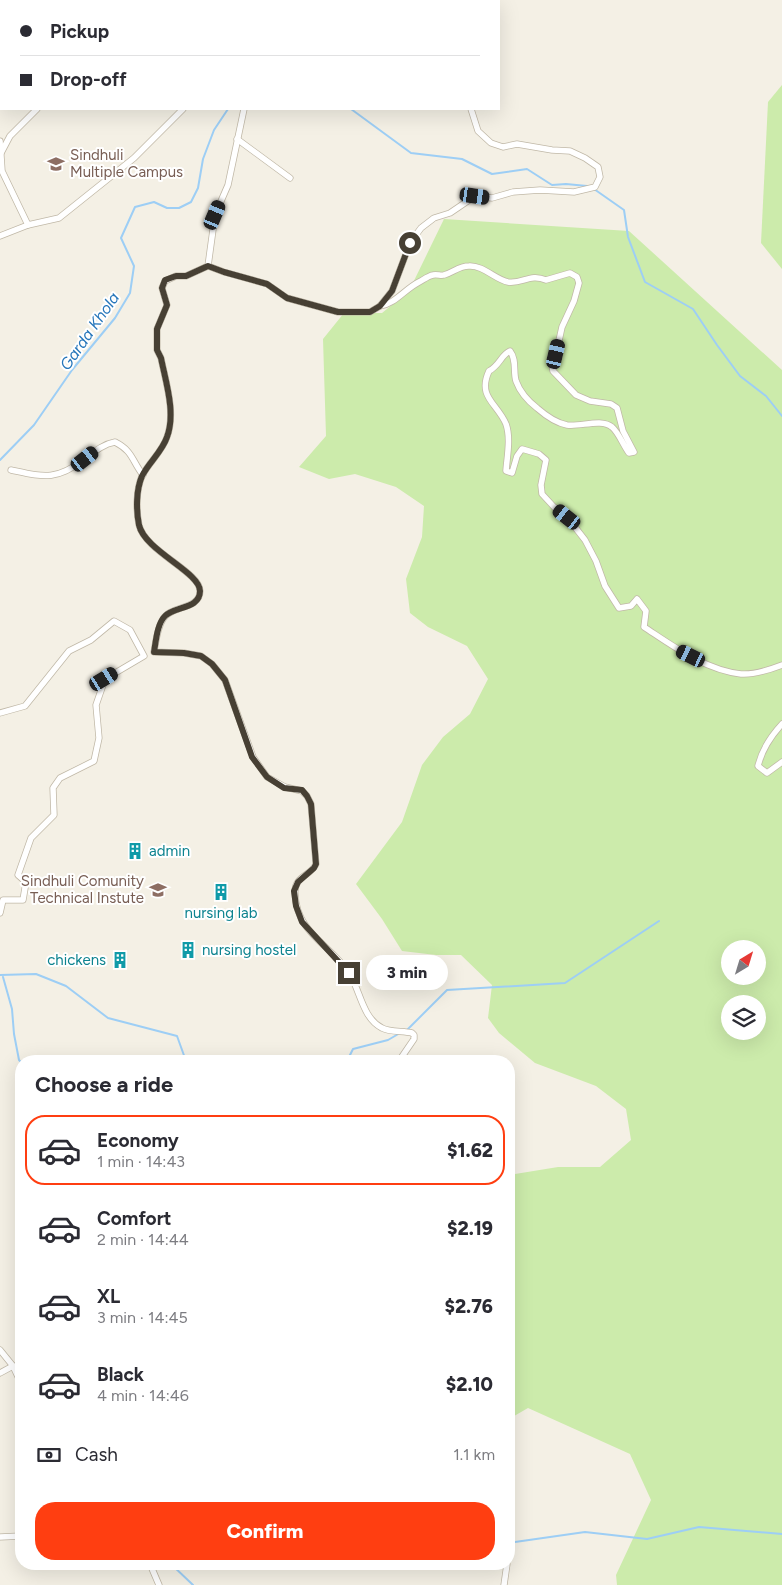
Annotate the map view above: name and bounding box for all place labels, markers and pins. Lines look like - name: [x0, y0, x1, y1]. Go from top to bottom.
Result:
- place label: Sindhuli Multiple Campus: [70, 146, 183, 181]
- school or university icon: Sindhuli Multiple Campus: [46, 154, 66, 174]
- building icon: admin: [125, 841, 145, 861]
- place label: admin: [149, 842, 190, 860]
- place label: Sindhuli Comunity Technical Instute: [21, 872, 144, 907]
- school or university icon: Sindhuli Comunity Technical Instute: [148, 880, 168, 900]
- building icon: nursing lab: [211, 882, 231, 902]
- place label: nursing lab: [185, 904, 258, 922]
- building icon: nursing hostel: [178, 940, 198, 960]
- place label: nursing hostel: [202, 941, 296, 959]
- building icon: chickens: [110, 950, 130, 970]
- place label: chickens: [47, 951, 106, 969]

